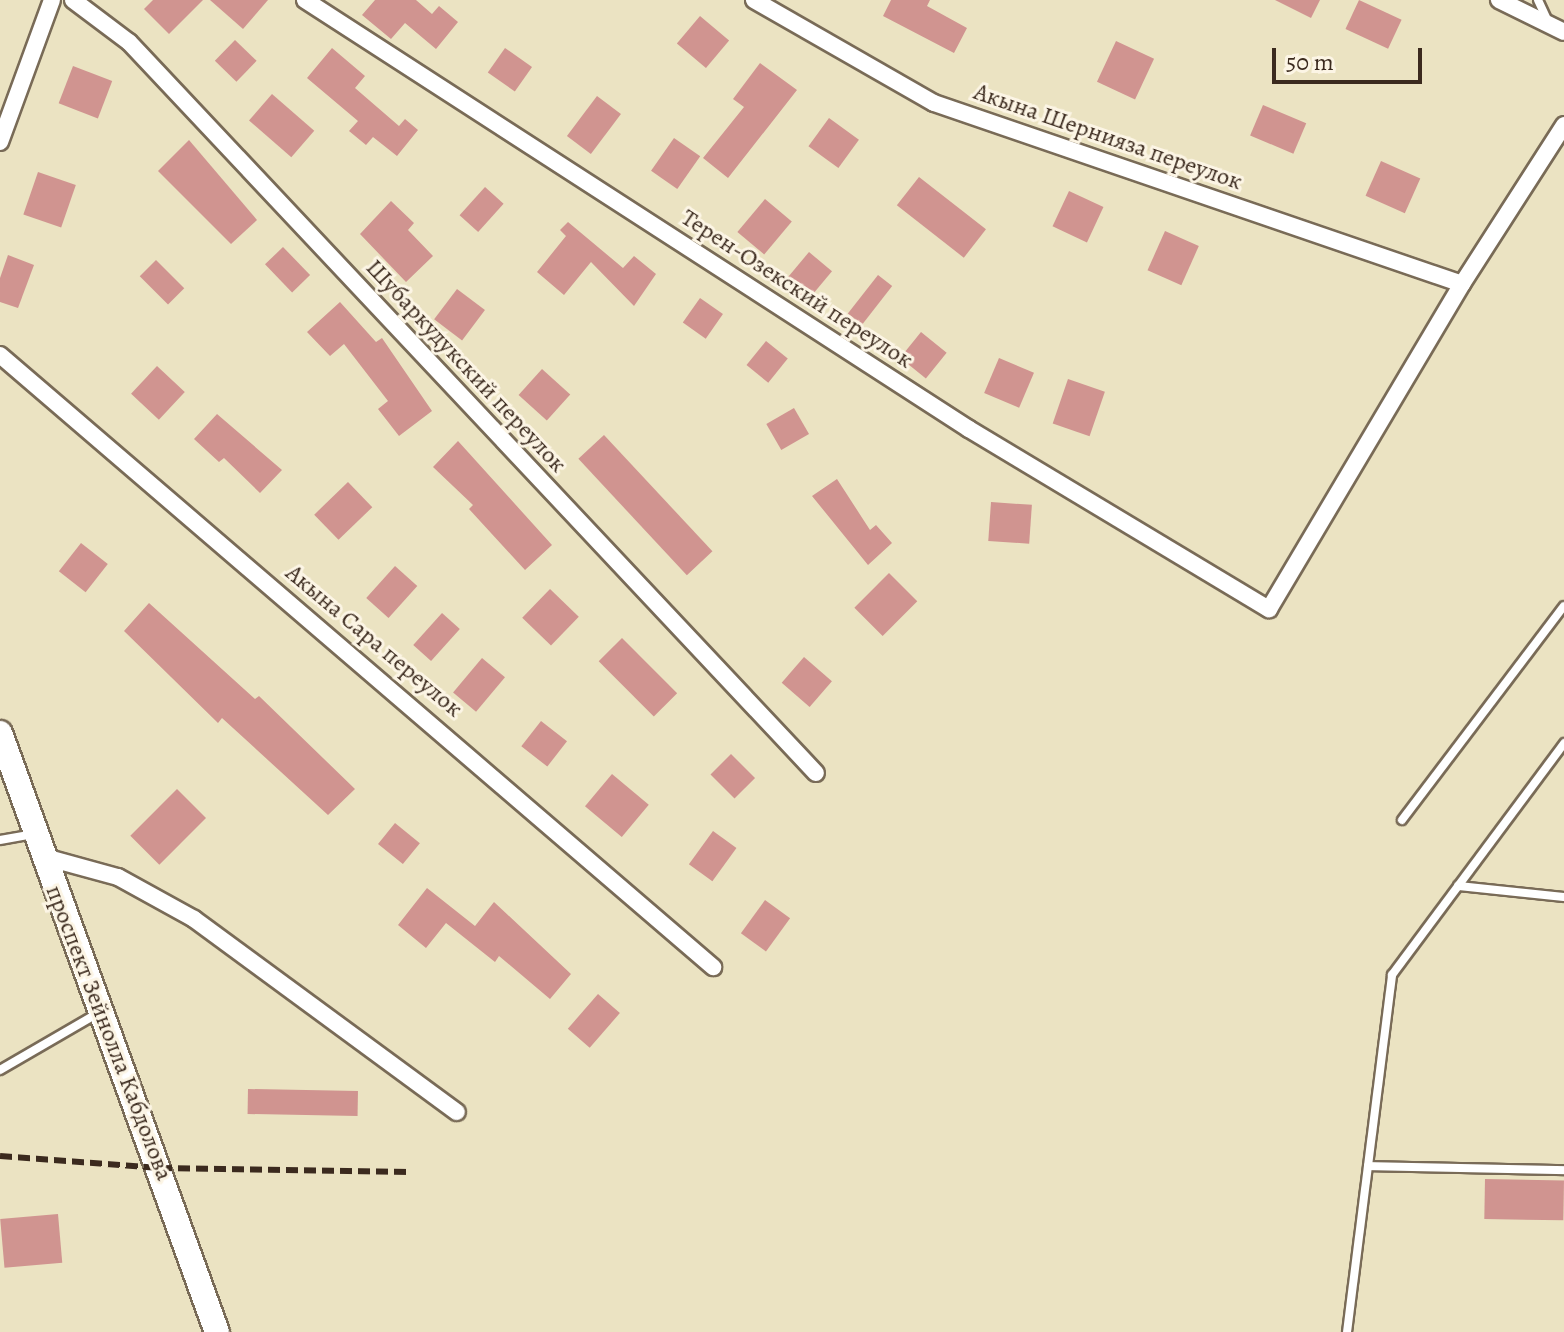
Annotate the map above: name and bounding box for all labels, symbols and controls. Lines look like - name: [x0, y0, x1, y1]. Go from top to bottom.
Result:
- scale bar: [1276, 32, 1426, 82]
- text: 50 m: [1286, 46, 1334, 78]
- street label: Акына Шернияза переулок: [970, 78, 1246, 196]
- street label: Терен-Озекский переулок: [676, 203, 918, 375]
- street label: Шубаркудукский переулок: [360, 253, 572, 479]
- street label: Акына Сара переулок: [280, 559, 468, 723]
- street label: проспект Зейнолла Кабдолова: [39, 881, 179, 1185]

